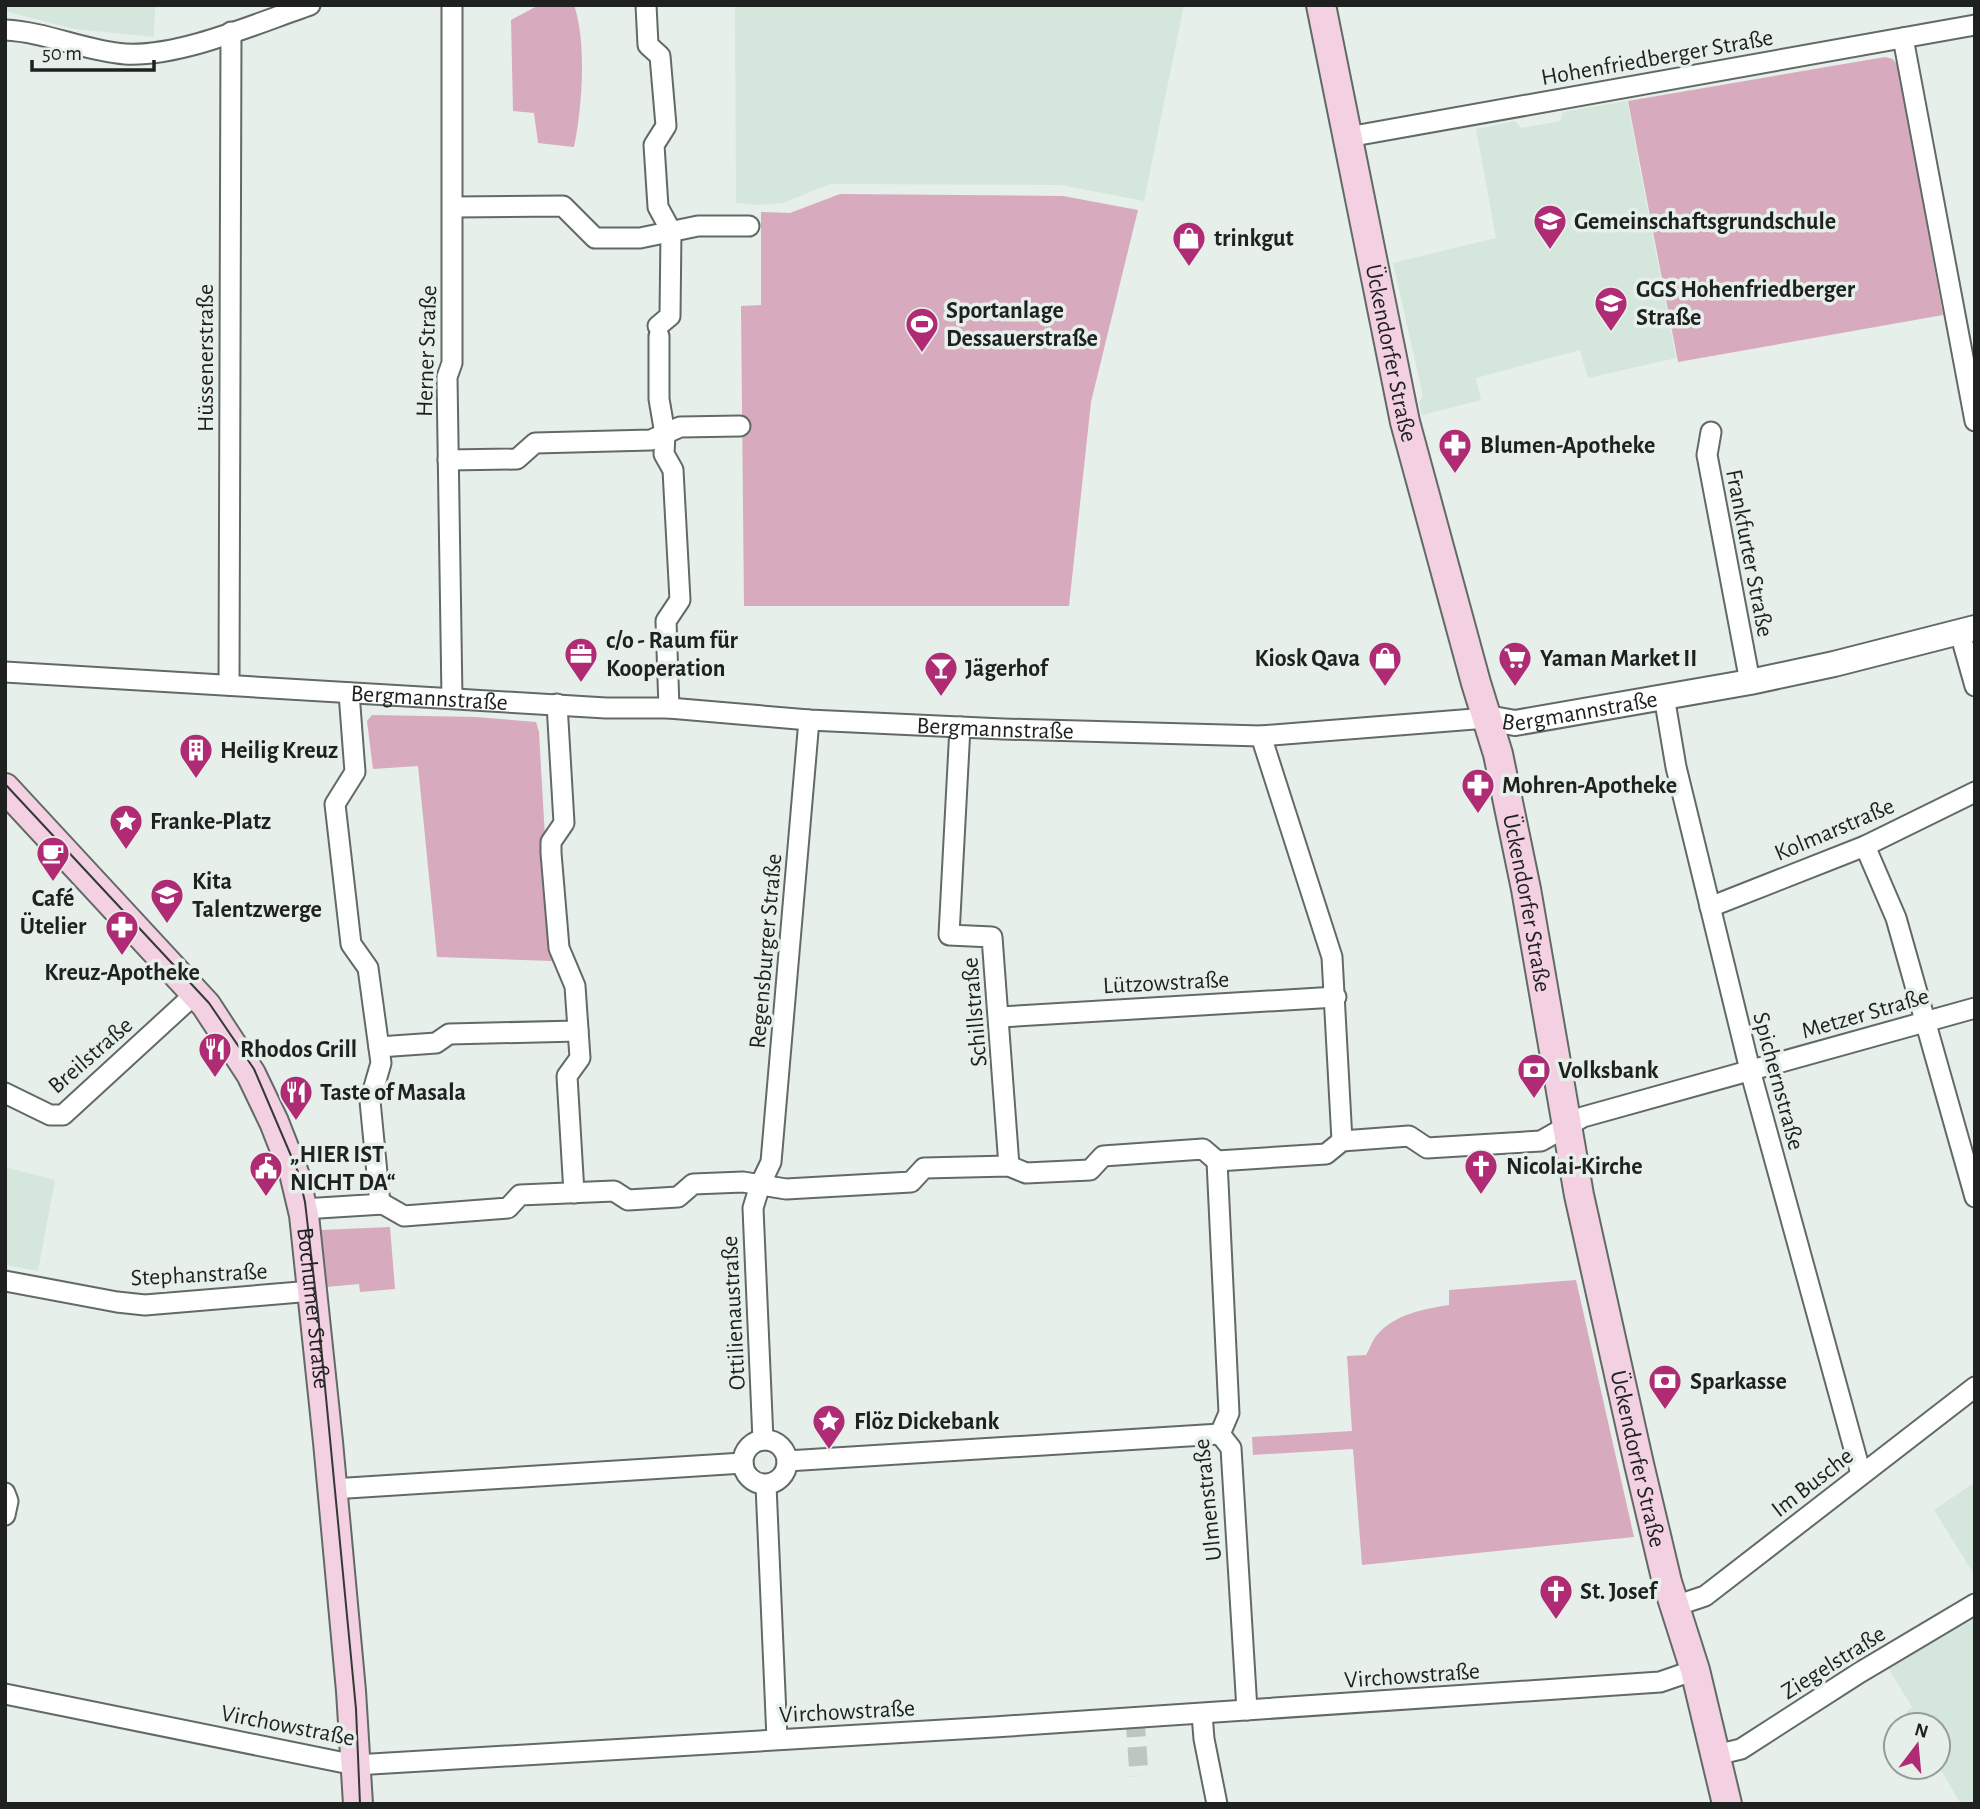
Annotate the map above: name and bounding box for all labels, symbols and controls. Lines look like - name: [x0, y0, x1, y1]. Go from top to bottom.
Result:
- street label: Hohenfriedberger Straße: [1539, 26, 1775, 90]
- scale bar: [32, 28, 154, 72]
- text: 50 m: [42, 43, 82, 64]
- school or university icon: Gemeinschaftsgrundschule: [1531, 202, 1569, 251]
- place label: Gemeinschaftsgrundschule: [1574, 210, 1836, 234]
- shop icon: trinkgut: [1170, 219, 1208, 268]
- place label: trinkgut: [1214, 227, 1294, 251]
- street label: Ückendorfer Straße: [1360, 262, 1421, 445]
- place label: GGS Hohenfriedberger Straße: [1636, 278, 1856, 330]
- street label: Hüssenerstraße: [194, 284, 218, 432]
- school or university icon: GGS Hohenfriedberger Straße: [1592, 284, 1630, 333]
- street label: Herner Straße: [413, 285, 441, 417]
- place label: Sportanlage Dessauerstraße: [946, 299, 1098, 351]
- sports icon: Sportanlage Dessauerstraße: [903, 305, 941, 354]
- pharmacy icon: Blumen-Apotheke: [1436, 426, 1474, 475]
- place label: Blumen-Apotheke: [1480, 434, 1655, 458]
- street label: Frankfurter Straße: [1721, 467, 1777, 639]
- place label: c/o - Raum für Kooperation: [606, 629, 739, 681]
- office icon: c/o - Raum für Kooperation: [562, 635, 600, 684]
- shop icon: Kiosk Qava: [1366, 639, 1404, 688]
- supermarket icon: Yaman Market II: [1496, 639, 1534, 688]
- place label: Kiosk Qava: [1254, 647, 1360, 671]
- place label: Yaman Market II: [1540, 647, 1697, 671]
- bar icon: Jägerhof: [922, 649, 960, 698]
- place label: Jägerhof: [965, 657, 1050, 681]
- street label: Bergmannstraße: [350, 682, 508, 715]
- street label: Bergmannstraße: [1500, 687, 1659, 736]
- street label: Bergmannstraße: [916, 714, 1074, 744]
- building icon: Heilig Kreuz: [177, 731, 215, 780]
- place label: Heilig Kreuz: [220, 739, 338, 763]
- pharmacy icon: Mohren-Apotheke: [1459, 766, 1497, 815]
- place label: Mohren-Apotheke: [1502, 774, 1677, 798]
- street label: Kolmarstraße: [1771, 794, 1898, 866]
- place icon: Franke-Platz: [107, 802, 145, 851]
- place label: Franke-Platz: [150, 810, 271, 834]
- street label: Ückendorfer Straße: [1498, 812, 1555, 994]
- cafe icon: Café Ütelier: [34, 834, 72, 883]
- street label: Regensburger Straße: [746, 853, 786, 1050]
- place label: Kita Talentzwerge: [192, 870, 322, 922]
- school or university icon: Kita Talentzwerge: [148, 876, 186, 925]
- place label: Café Ütelier: [20, 887, 87, 939]
- pharmacy icon: Kreuz-Apotheke: [103, 908, 141, 957]
- street label: Schillstraße: [958, 956, 992, 1068]
- place label: Kreuz-Apotheke: [44, 961, 200, 985]
- street label: Lützowstraße: [1102, 968, 1230, 998]
- street label: Metzer Straße: [1799, 984, 1932, 1044]
- street label: Spichernstraße: [1748, 1010, 1808, 1153]
- street label: Breilstraße: [44, 1013, 137, 1098]
- restaurant icon: Rhodos Grill: [196, 1030, 234, 1079]
- place label: Rhodos Grill: [240, 1038, 357, 1062]
- bank icon: Volksbank: [1515, 1051, 1553, 1100]
- place label: Volksbank: [1558, 1059, 1659, 1083]
- restaurant icon: Taste of Masala: [277, 1073, 315, 1122]
- place label: Taste of Masala: [320, 1081, 466, 1105]
- place label: „HIER IST NICHT DA“: [290, 1143, 396, 1195]
- church icon: Nicolai-Kirche: [1462, 1147, 1500, 1196]
- public building icon: „HIER IST NICHT DA“: [247, 1149, 285, 1198]
- place label: Nicolai-Kirche: [1506, 1155, 1643, 1179]
- street label: Bochumer Straße: [292, 1226, 333, 1390]
- street label: Ottilienaustraße: [718, 1235, 750, 1391]
- street label: Stephanstraße: [130, 1259, 268, 1291]
- bank icon: Sparkasse: [1646, 1362, 1684, 1411]
- street label: Ückendorfer Straße: [1605, 1368, 1669, 1550]
- place label: Sparkasse: [1690, 1370, 1787, 1394]
- place icon: Flöz Dickebank: [810, 1402, 848, 1451]
- place label: Flöz Dickebank: [854, 1410, 999, 1434]
- street label: Ulmenstraße: [1190, 1437, 1226, 1562]
- street label: Im Busche: [1767, 1444, 1858, 1522]
- church icon: St. Josef: [1537, 1572, 1575, 1621]
- place label: St. Josef: [1580, 1580, 1659, 1604]
- street label: Ziegelstraße: [1777, 1622, 1890, 1704]
- street label: Virchowstraße: [1343, 1659, 1481, 1693]
- street label: Virchowstraße: [779, 1696, 916, 1728]
- street label: Virchowstraße: [219, 1701, 357, 1751]
- north arrow: [1882, 1711, 1952, 1781]
- text: N: [1912, 1720, 1930, 1742]

